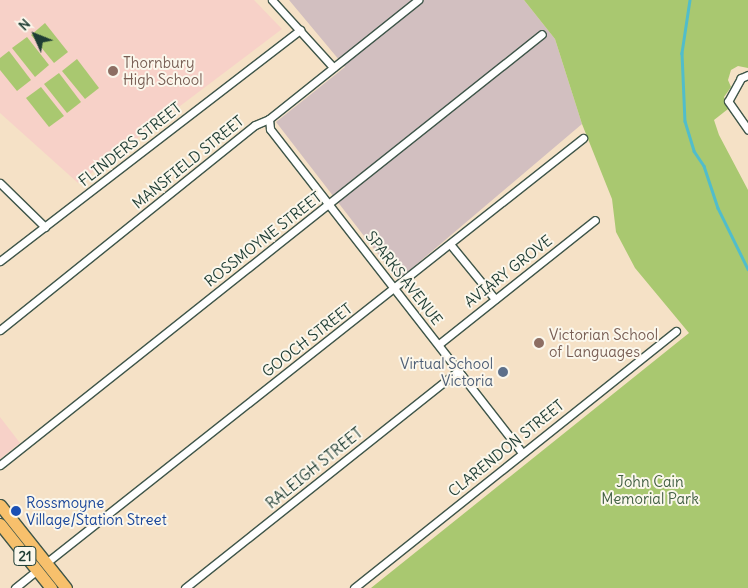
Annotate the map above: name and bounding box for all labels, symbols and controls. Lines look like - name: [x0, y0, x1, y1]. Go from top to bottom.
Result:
- north arrow: [10, 10, 60, 60]
- text: N: [14, 15, 34, 34]
- place label: Thornbury High School: [123, 53, 203, 88]
- marker: Thornbury High School: [107, 65, 119, 77]
- street label: FLINDERS STREET: [75, 98, 185, 190]
- street label: MANSFIELD STREET: [129, 112, 247, 212]
- street label: ROSSMOYNE STREET: [201, 188, 325, 290]
- street label: SPARKS AVENUE: [362, 228, 446, 328]
- street label: AVIARY GROVE: [461, 231, 555, 311]
- street label: GOOCH STREET: [258, 299, 356, 381]
- place label: Victorian School of Languages: [549, 325, 658, 360]
- marker: Victorian School of Languages: [533, 337, 545, 349]
- place label: Virtual School Victoria: [400, 354, 493, 389]
- marker: Virtual School Victoria: [497, 366, 509, 378]
- street label: CLARENDON STREET: [445, 396, 567, 500]
- street label: RALEIGH STREET: [262, 424, 366, 512]
- park label: John Cain Memorial Park: [601, 472, 699, 507]
- place label: Rossmoyne Village/Station Street: [26, 493, 167, 528]
- marker: Rossmoyne Village/Station Street: [10, 505, 22, 517]
- road number: 21: [12, 544, 38, 568]

